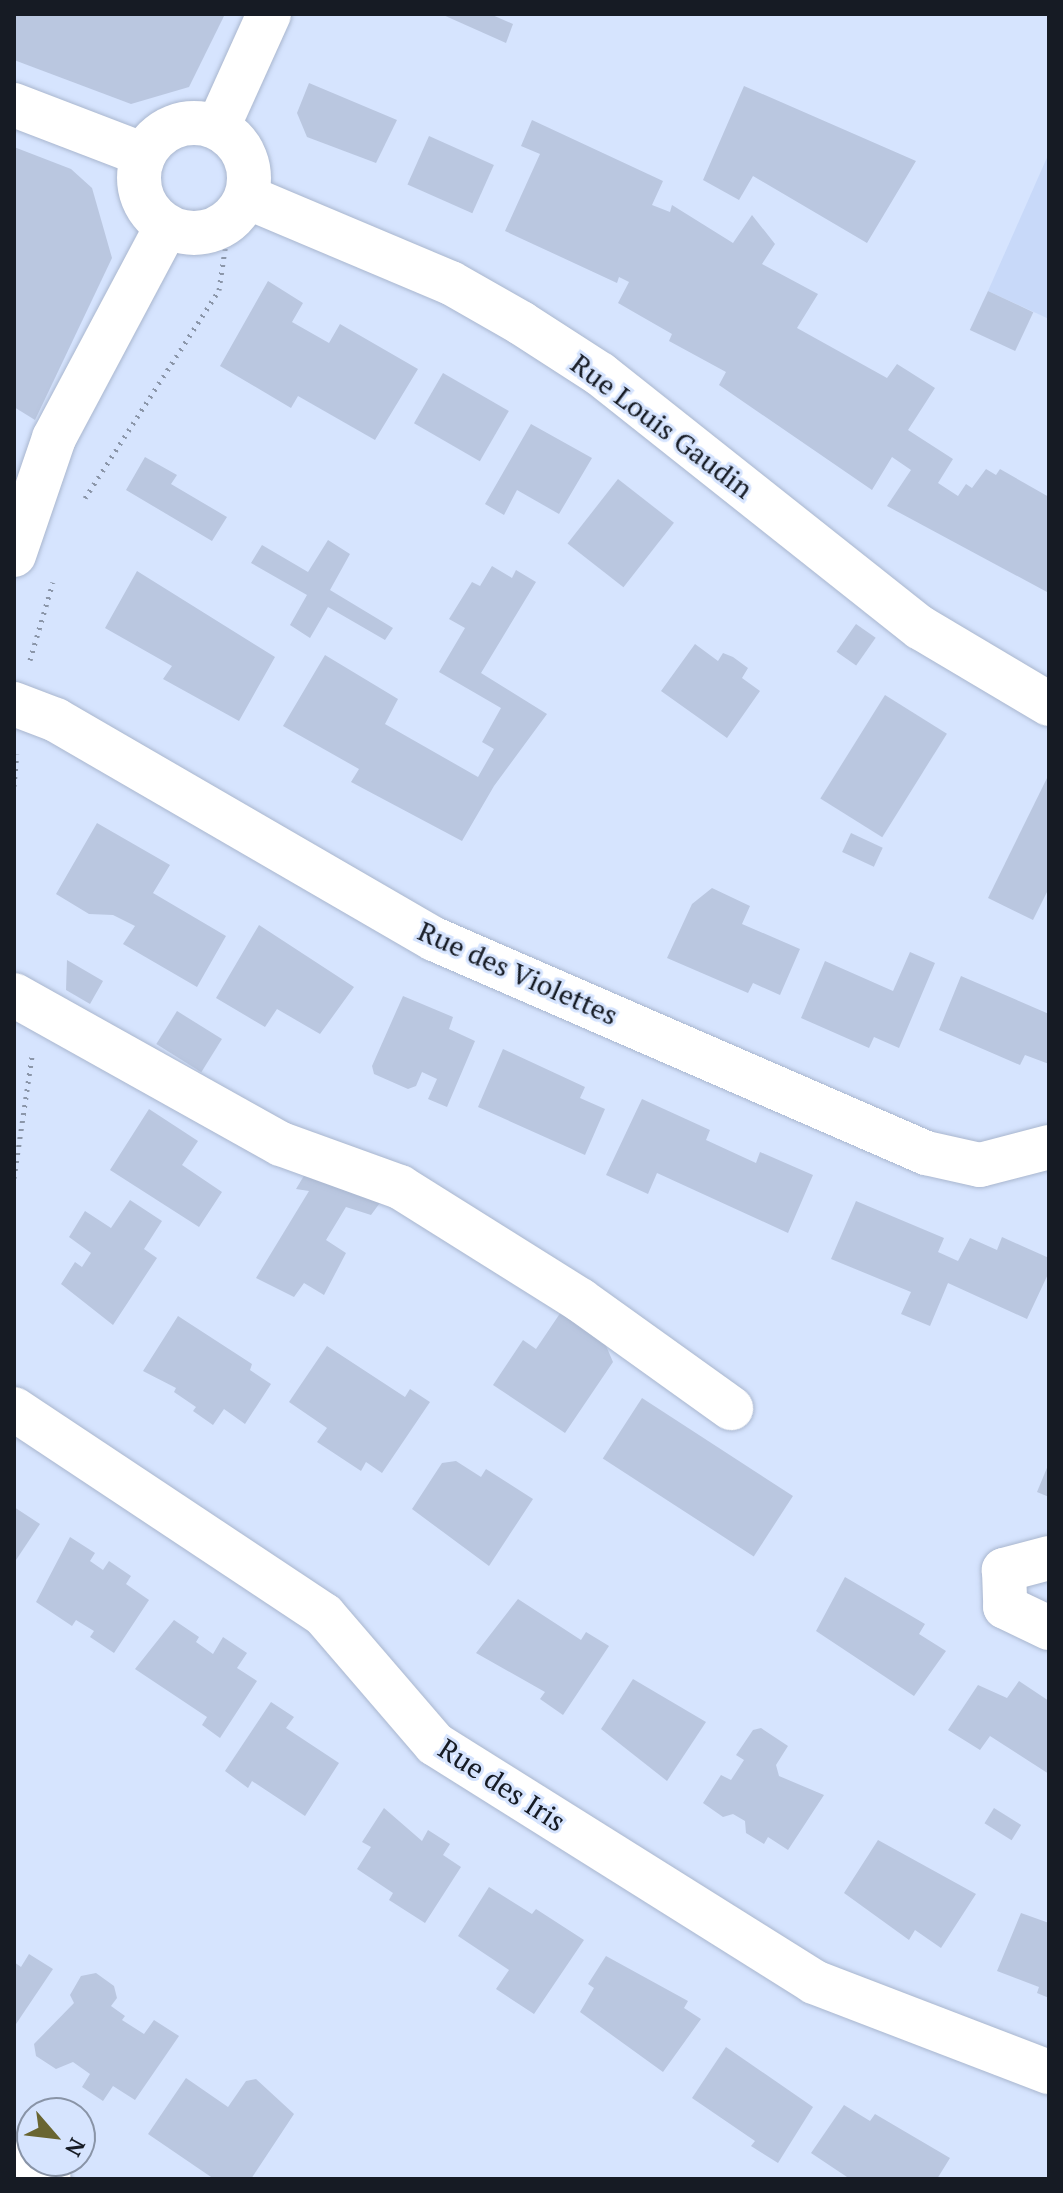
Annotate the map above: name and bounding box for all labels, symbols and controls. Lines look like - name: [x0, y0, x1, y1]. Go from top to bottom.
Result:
- street label: Rue Louis Gaudin: [564, 347, 760, 505]
- street label: Rue des Violettes: [413, 914, 623, 1032]
- street label: Rue des Iris: [432, 1732, 572, 1838]
- north arrow: [16, 2097, 96, 2177]
- text: N: [59, 2133, 93, 2162]

